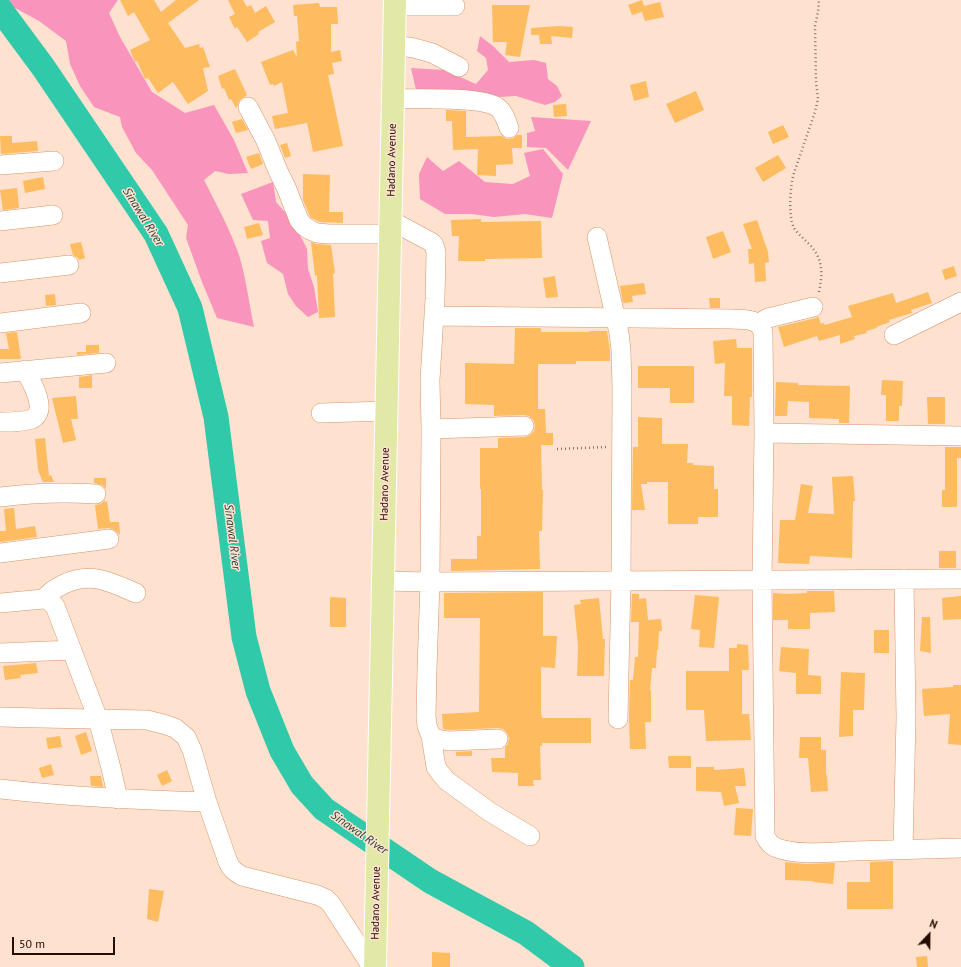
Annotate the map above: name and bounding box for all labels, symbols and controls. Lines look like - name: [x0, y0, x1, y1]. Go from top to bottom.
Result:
- street label: Hadano Avenue: [385, 123, 399, 197]
- water label: Sinawal River: [119, 185, 167, 249]
- street label: Hadano Avenue: [378, 447, 392, 521]
- water label: Sinawal River: [221, 503, 243, 571]
- water label: Sinawal River: [328, 808, 390, 858]
- street label: Hadano Avenue: [369, 866, 383, 940]
- north arrow: [909, 915, 949, 955]
- text: N: [928, 916, 939, 932]
- scale bar: [14, 929, 117, 955]
- text: 50 m: [19, 936, 45, 951]

